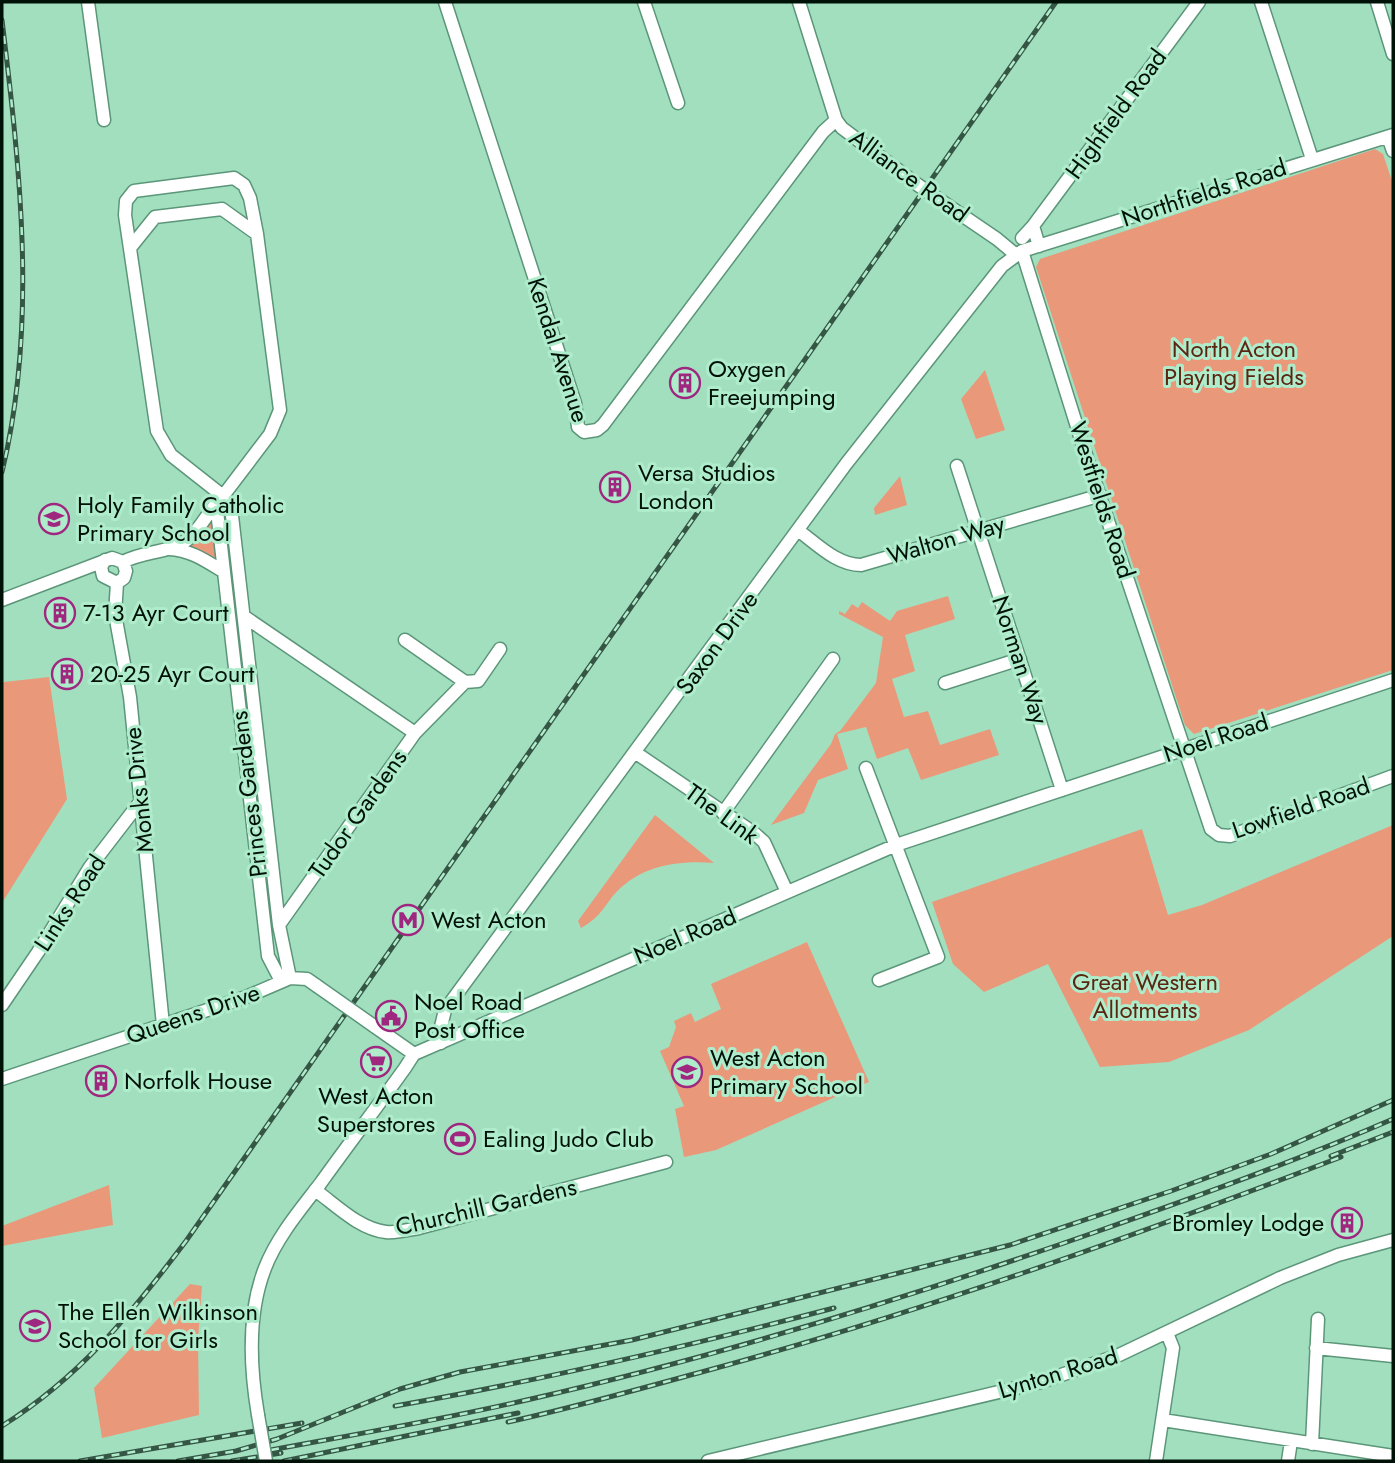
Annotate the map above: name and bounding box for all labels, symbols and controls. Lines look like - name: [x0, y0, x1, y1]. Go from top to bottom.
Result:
- street label: Highfield Road: [1056, 41, 1175, 186]
- street label: Alliance Road: [842, 120, 976, 231]
- street label: Northfields Road: [1117, 149, 1291, 236]
- street label: Kendal Avenue: [519, 273, 598, 427]
- park label: North Acton Playing Fields: [1164, 331, 1304, 394]
- place label: Oxygen Freejumping: [708, 351, 836, 414]
- building icon: Oxygen Freejumping: [668, 366, 702, 400]
- street label: Westfields Road: [1061, 417, 1144, 583]
- place label: Versa Studios London: [638, 455, 775, 518]
- building icon: Versa Studios London: [598, 470, 632, 504]
- place label: Holy Family Catholic Primary School: [77, 487, 284, 550]
- school or university icon: Holy Family Catholic Primary School: [37, 502, 71, 536]
- street label: Walton Way: [883, 506, 1009, 573]
- street label: Saxon Drive: [667, 584, 766, 702]
- street label: Norman Way: [983, 591, 1058, 729]
- place label: 7-13 Ayr Court: [83, 595, 229, 630]
- building icon: 7-13 Ayr Court: [43, 596, 77, 630]
- place label: 20-25 Ayr Court: [90, 656, 254, 691]
- building icon: 20-25 Ayr Court: [50, 657, 84, 691]
- street label: Noel Road: [1159, 704, 1273, 771]
- street label: Princes Gardens: [221, 709, 276, 879]
- street label: Monks Drive: [115, 726, 162, 855]
- street label: Tudor Gardens: [300, 742, 415, 885]
- street label: Lowfield Road: [1227, 768, 1374, 847]
- street label: The Link: [678, 775, 767, 853]
- street label: Links Road: [25, 848, 114, 958]
- street label: Noel Road: [628, 898, 742, 973]
- place label: West Acton: [431, 902, 547, 937]
- metro station icon: West Acton: [391, 903, 425, 937]
- park label: Great Western Allotments: [1072, 964, 1218, 1027]
- street label: Queens Drive: [121, 974, 264, 1053]
- place label: Noel Road Post Office: [414, 984, 525, 1047]
- public building icon: Noel Road Post Office: [374, 999, 408, 1033]
- place label: West Acton Primary School: [710, 1040, 863, 1103]
- supermarket icon: West Acton Superstores: [359, 1045, 393, 1079]
- school or university icon: West Acton Primary School: [670, 1055, 704, 1089]
- place label: Norfolk House: [124, 1063, 272, 1098]
- building icon: Norfolk House: [84, 1064, 118, 1098]
- place label: West Acton Superstores: [317, 1078, 435, 1141]
- place label: Ealing Judo Club: [483, 1121, 654, 1156]
- sports icon: Ealing Judo Club: [443, 1122, 477, 1156]
- street label: Churchill Gardens: [392, 1169, 580, 1244]
- place label: Bromley Lodge: [1172, 1205, 1324, 1240]
- building icon: Bromley Lodge: [1330, 1206, 1364, 1240]
- place label: The Ellen Wilkinson School for Girls: [58, 1294, 258, 1357]
- school or university icon: The Ellen Wilkinson School for Girls: [18, 1309, 52, 1343]
- street label: Lynton Road: [994, 1338, 1122, 1407]

